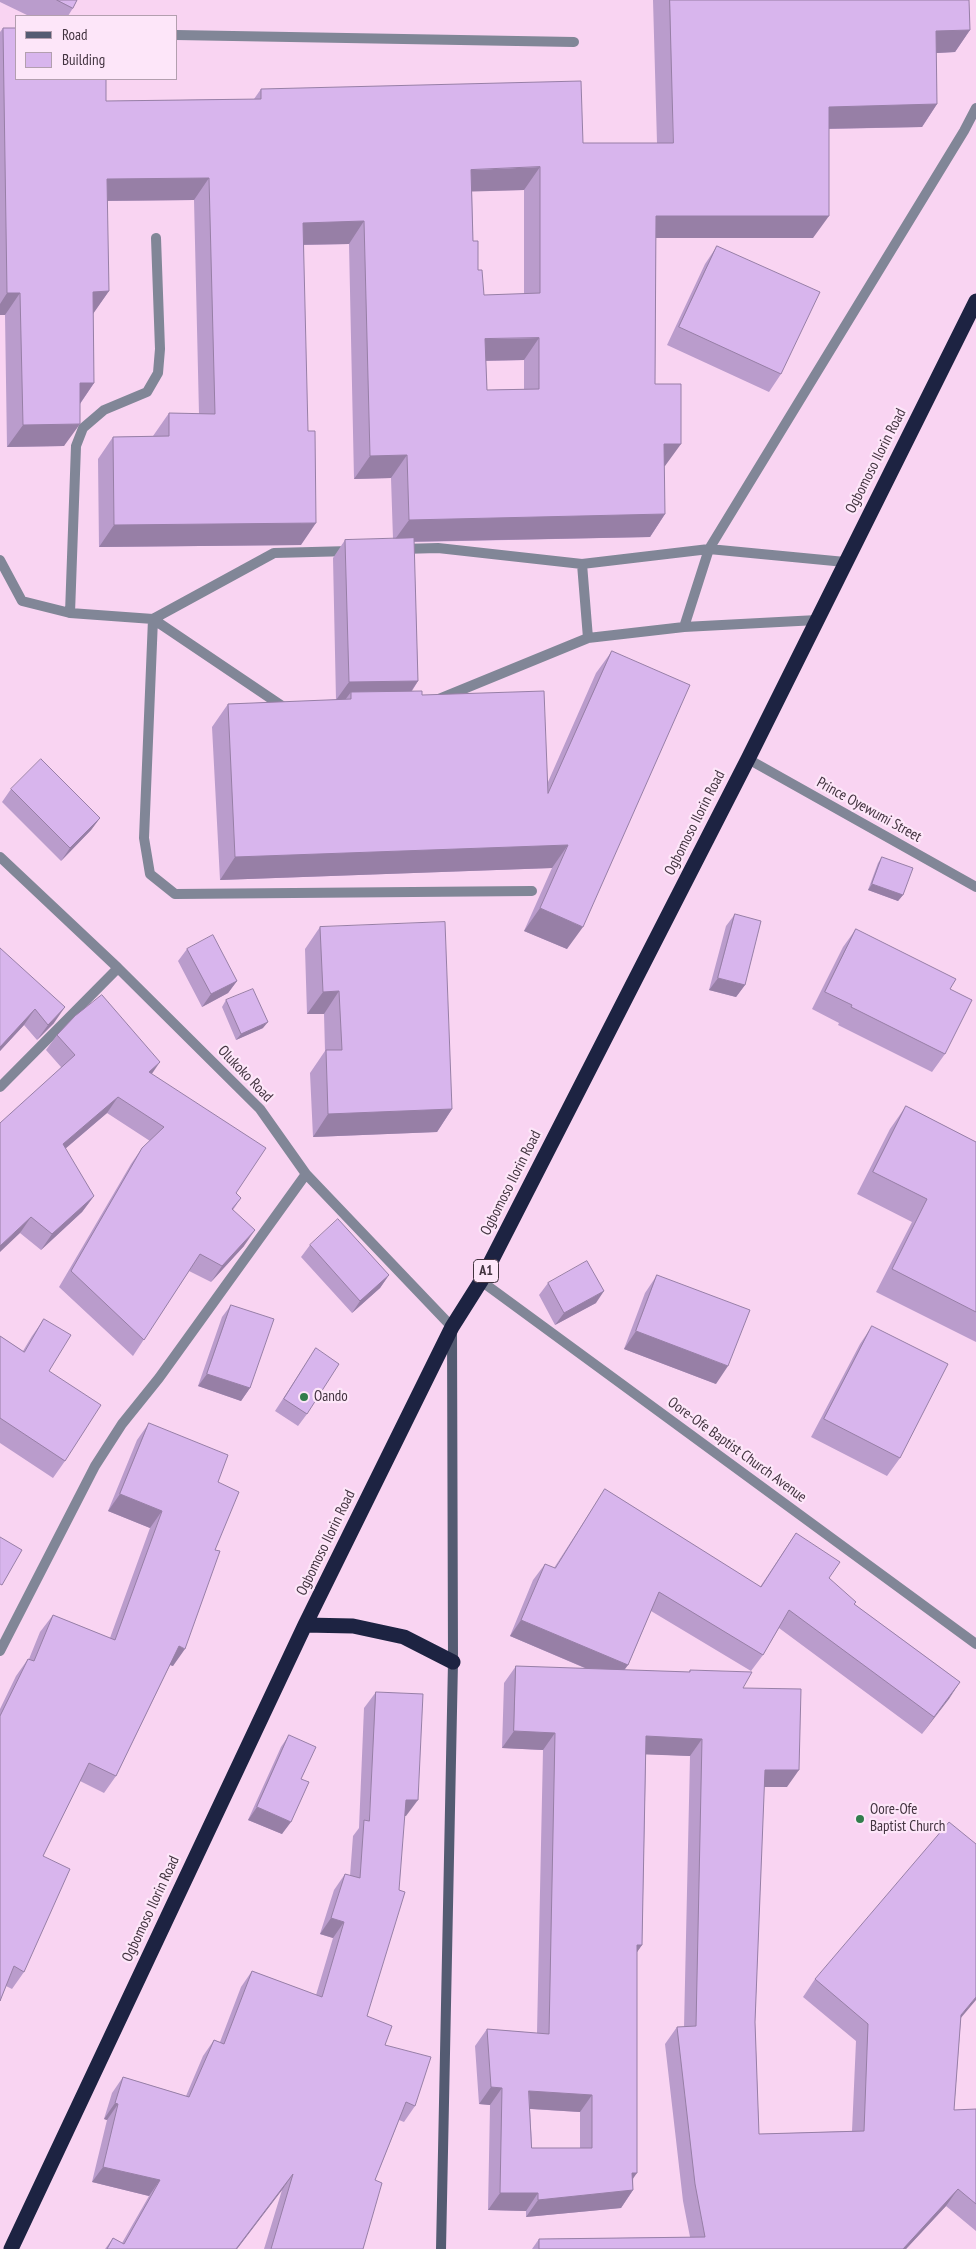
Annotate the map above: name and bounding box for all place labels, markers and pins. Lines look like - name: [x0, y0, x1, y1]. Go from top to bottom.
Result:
- place label: Oando: [314, 1388, 348, 1406]
- marker: Oando: [298, 1391, 310, 1403]
- place label: Oore-Ofe Baptist Church: [870, 1801, 945, 1836]
- marker: Oore-Ofe Baptist Church: [854, 1813, 866, 1825]

